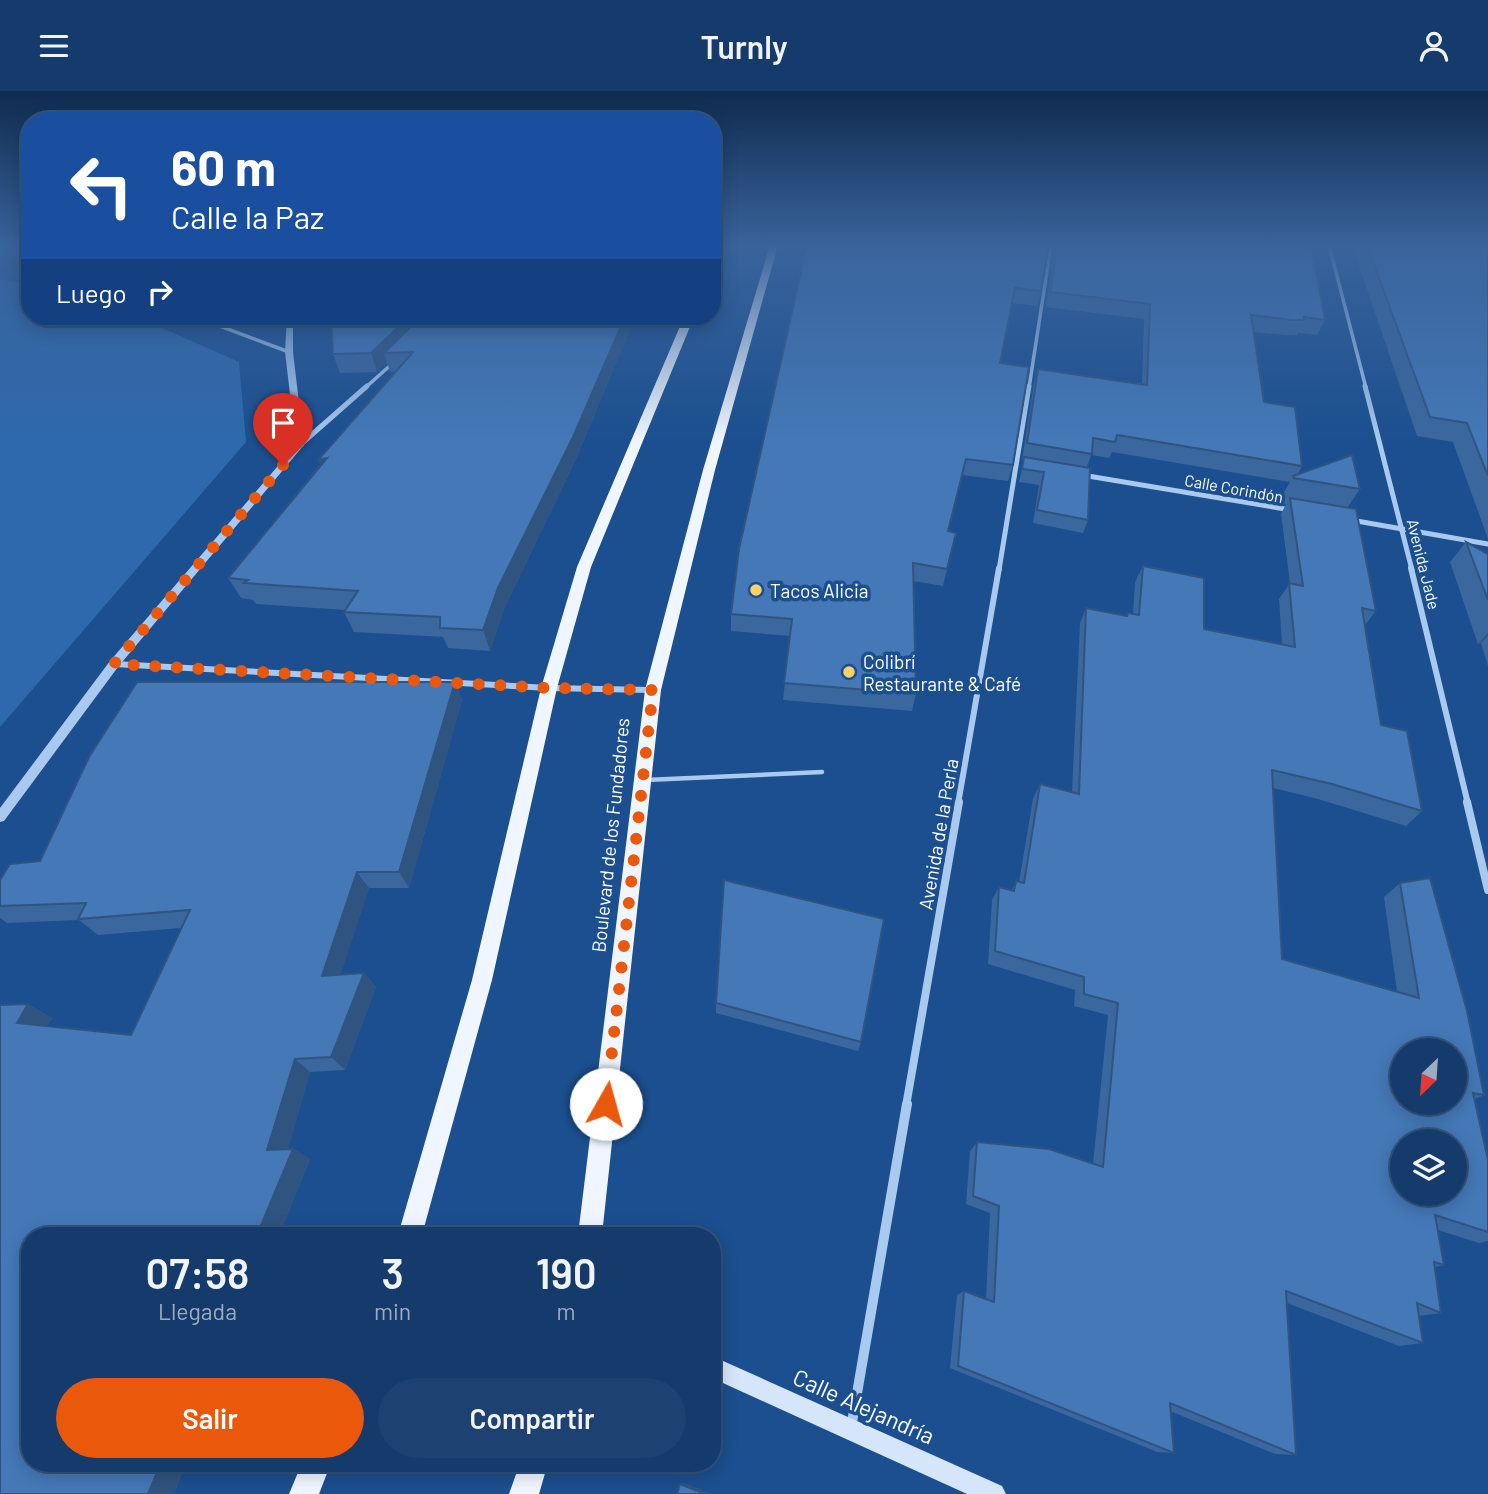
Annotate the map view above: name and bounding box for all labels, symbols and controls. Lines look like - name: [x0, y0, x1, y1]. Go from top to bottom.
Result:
- icon: menu: [35, 27, 73, 65]
- text: Turnly: [700, 27, 788, 65]
- icon: person: [1415, 27, 1453, 65]
- text: 60 m: [171, 137, 276, 196]
- icon: left: [56, 140, 147, 231]
- text: Calle la Paz: [171, 197, 324, 235]
- icon: right: [141, 273, 179, 311]
- text: Luego: [56, 277, 127, 308]
- pin: [253, 393, 313, 465]
- icon: arrive: [264, 404, 302, 442]
- street label: Calle Corindón: [1183, 470, 1285, 506]
- street label: Avenida Jade: [1404, 517, 1444, 611]
- place label: Tacos Alicia: [770, 579, 869, 602]
- marker: Tacos Alicia: [748, 582, 764, 598]
- place label: Colibrí Restaurante & Café: [863, 650, 1021, 695]
- marker: Colibrí Restaurante & Café: [841, 664, 857, 680]
- street label: Boulevard de los Fundadores: [586, 717, 634, 953]
- street label: Avenida de la Perla: [913, 757, 963, 911]
- north arrow: [1390, 1038, 1466, 1115]
- map controls: [1390, 1038, 1467, 1206]
- position arrow: [569, 1067, 643, 1141]
- button: layers: [1390, 1129, 1467, 1206]
- text: 07:58: [145, 1247, 249, 1297]
- text: 3: [381, 1247, 404, 1297]
- text: 190: [536, 1247, 597, 1297]
- text: Llegada: [158, 1297, 237, 1325]
- text: min: [374, 1297, 411, 1325]
- text: m: [557, 1297, 576, 1325]
- street label: Calle Alejandría: [789, 1362, 939, 1450]
- button: Salir: [56, 1378, 364, 1458]
- button: Compartir: [378, 1378, 686, 1458]

